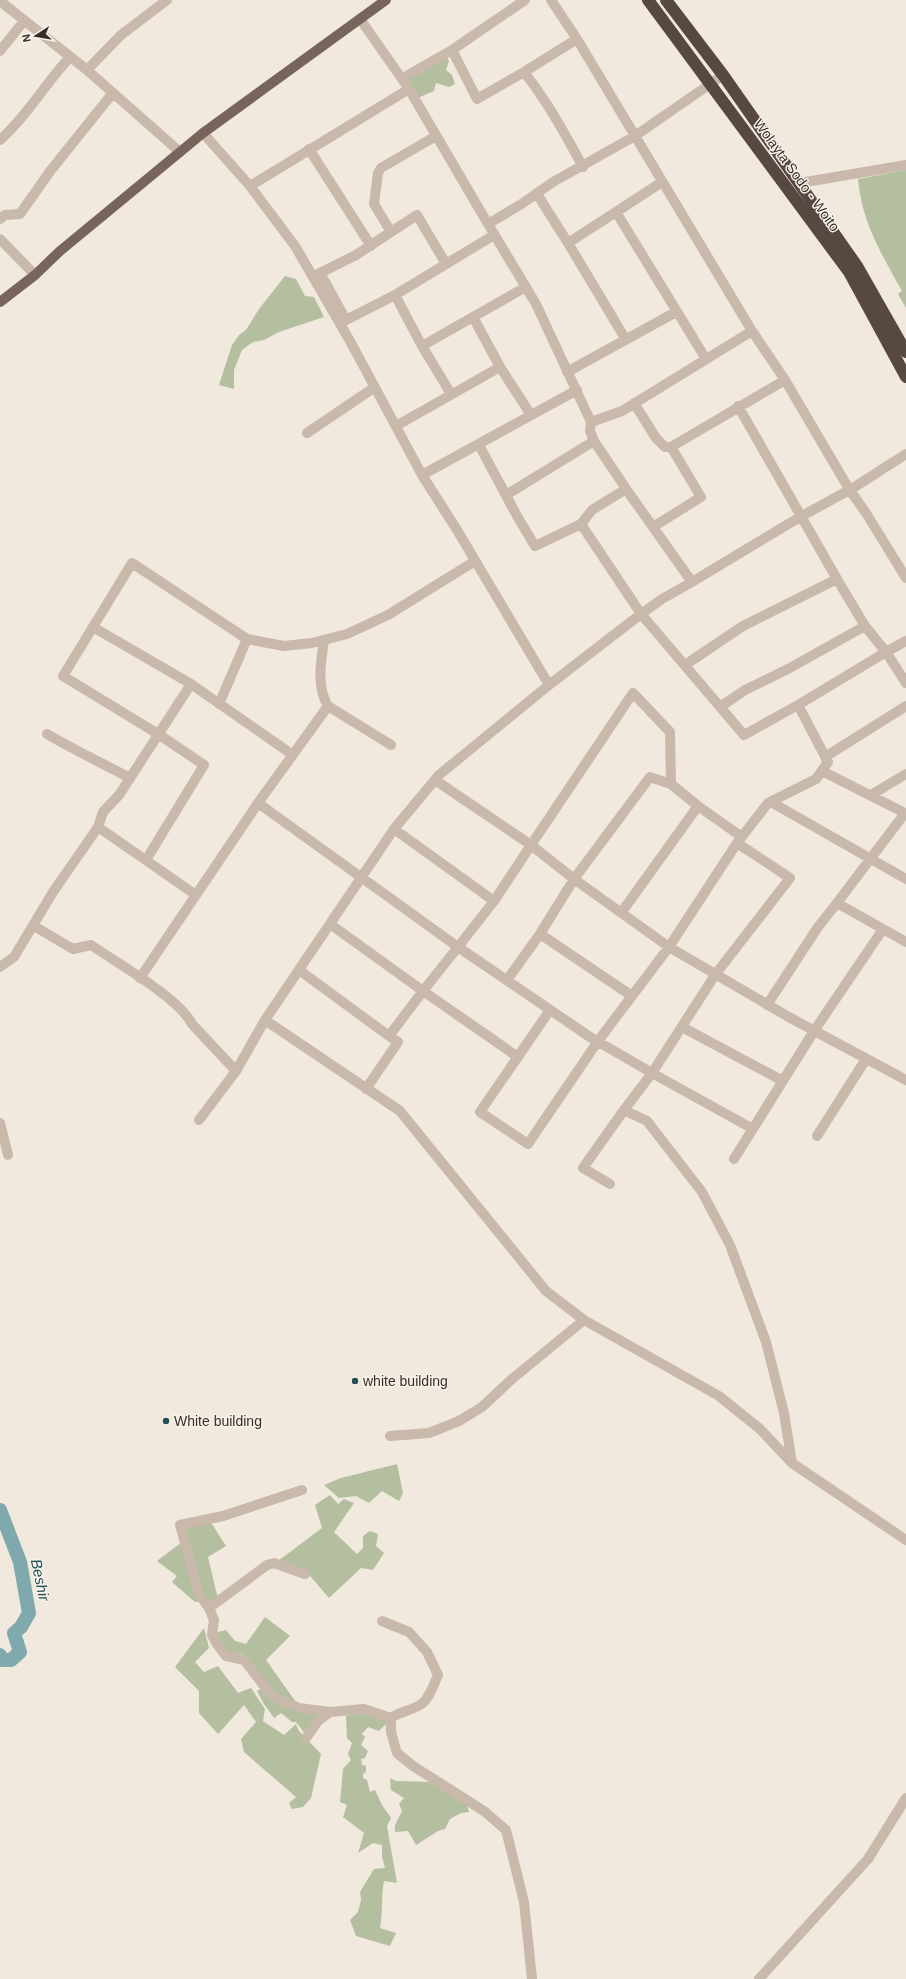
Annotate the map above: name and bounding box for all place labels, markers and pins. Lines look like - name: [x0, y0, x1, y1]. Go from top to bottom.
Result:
- place label: white building: [362, 1373, 448, 1389]
- marker: white building: [350, 1376, 360, 1386]
- place label: White building: [174, 1413, 262, 1429]
- marker: White building: [161, 1416, 171, 1426]

